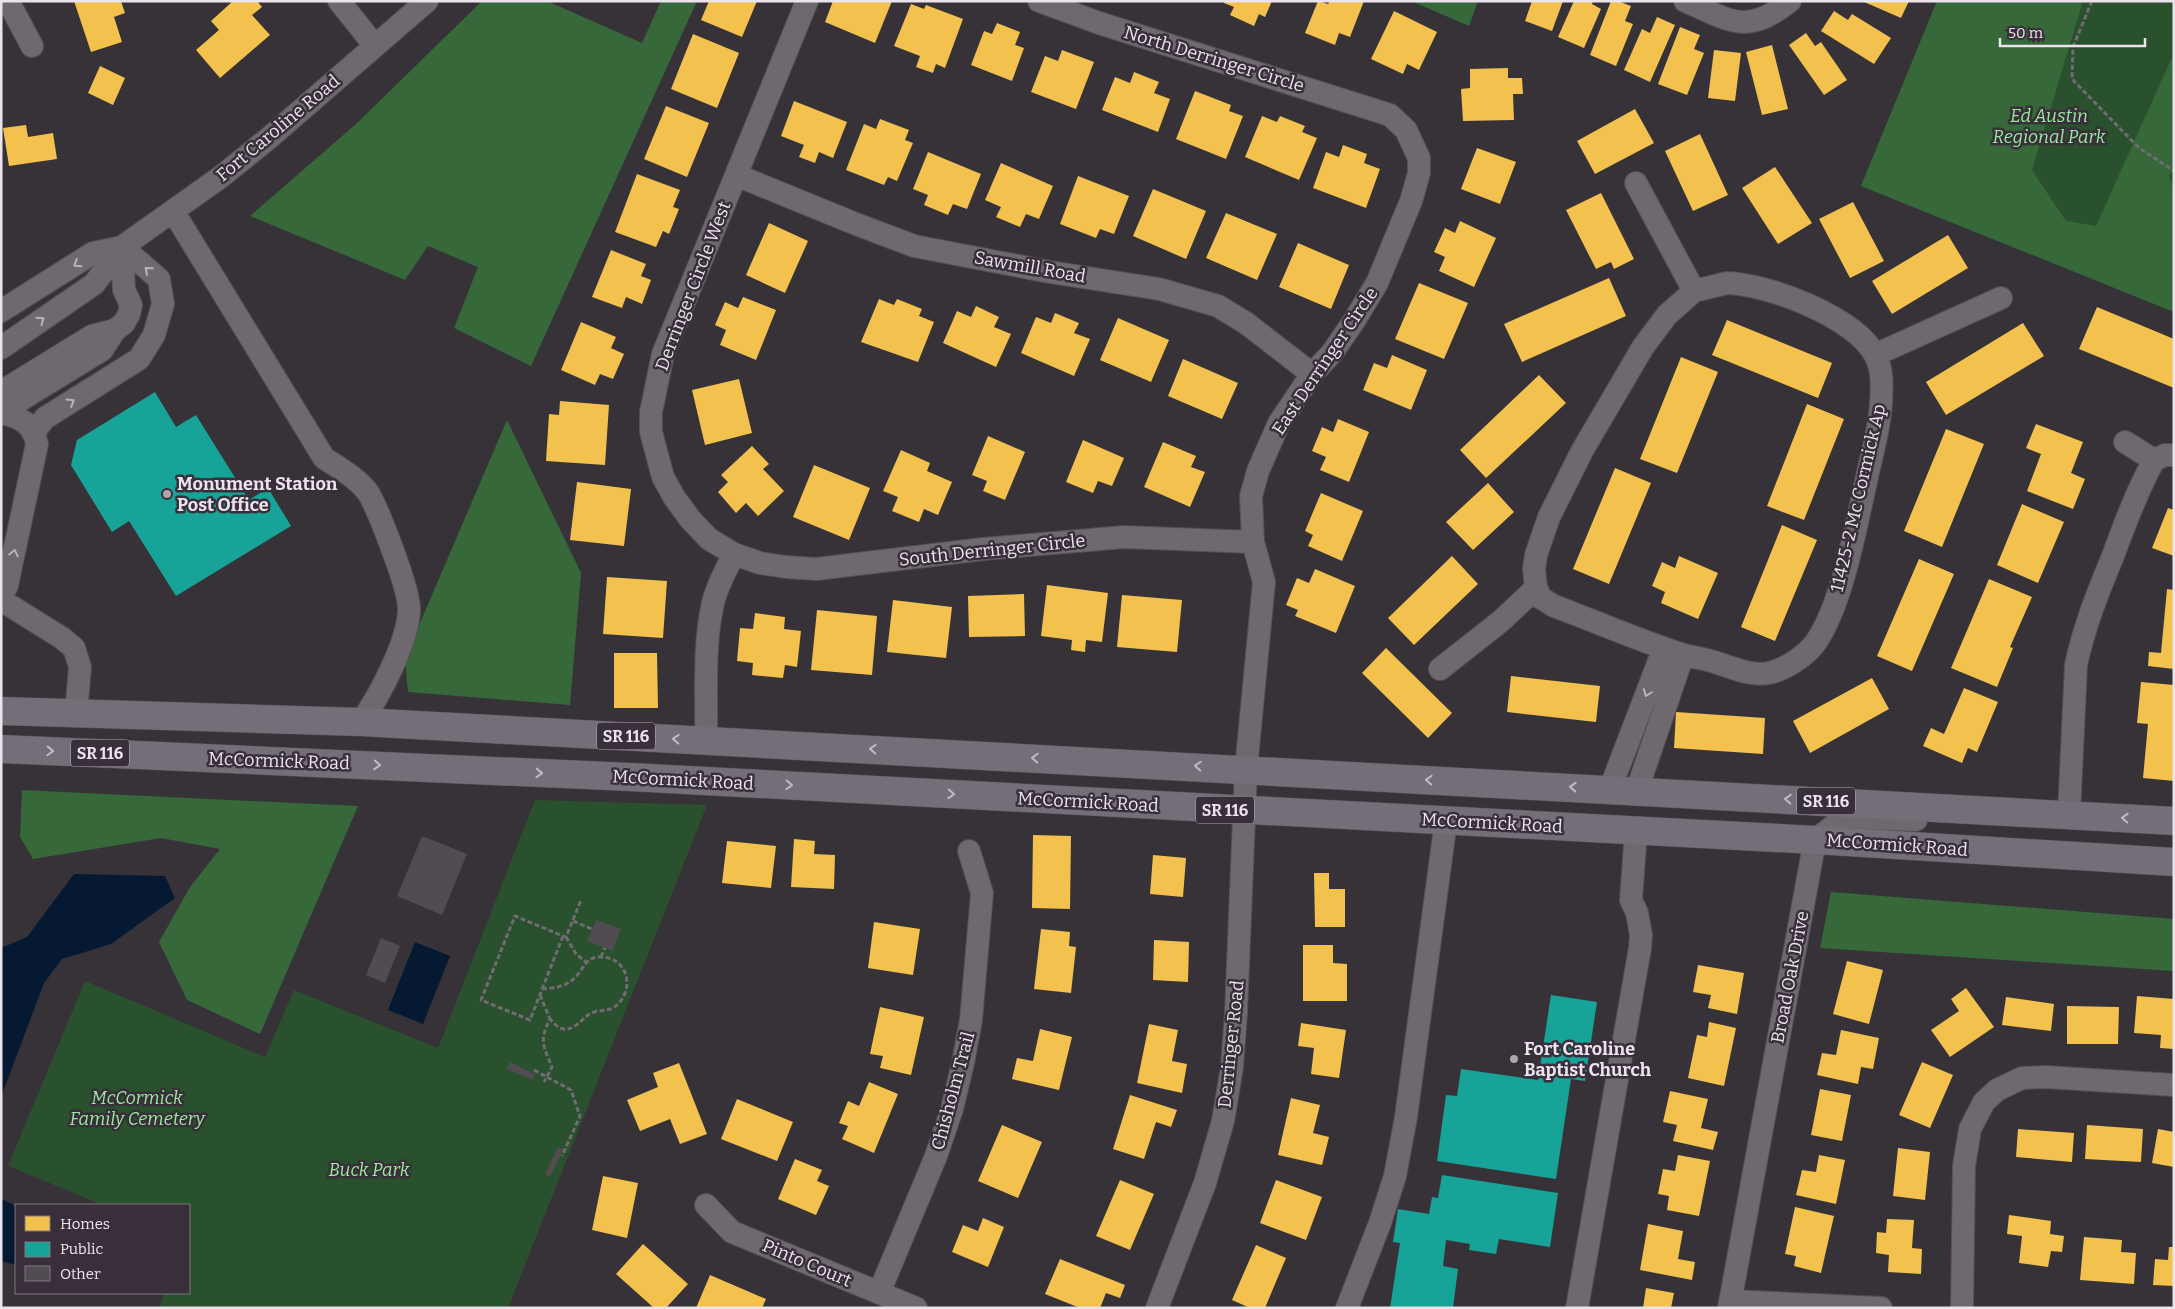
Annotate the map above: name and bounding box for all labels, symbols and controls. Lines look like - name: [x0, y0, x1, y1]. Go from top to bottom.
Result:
- scale bar: [2000, 15, 2145, 47]
- street label: North Derringer Circle: [1121, 21, 1307, 97]
- text: 50 m: [2008, 24, 2044, 42]
- street label: Fort Caroline Road: [212, 70, 344, 186]
- park label: Ed Austin Regional Park: [1993, 105, 2106, 148]
- street label: Derringer Circle West: [651, 198, 736, 374]
- street label: Sawmill Road: [973, 246, 1088, 288]
- one-way arrow: [73, 258, 83, 267]
- one-way arrow: [145, 267, 154, 276]
- street label: East Derringer Circle: [1267, 283, 1383, 439]
- one-way arrow: [35, 317, 45, 326]
- one-way arrow: [66, 399, 75, 408]
- street label: 11425-2 Mc Cormick Ap: [1826, 402, 1890, 594]
- place label: Monument Station Post Office: [177, 473, 338, 516]
- marker: Monument Station Post Office: [161, 488, 173, 500]
- street label: South Derringer Circle: [898, 529, 1086, 571]
- one-way arrow: [8, 548, 19, 557]
- one-way arrow: [1643, 688, 1653, 697]
- road number: SR 116: [597, 722, 655, 749]
- one-way arrow: [672, 734, 680, 745]
- road number: SR 116: [71, 740, 129, 766]
- one-way arrow: [869, 744, 877, 755]
- one-way arrow: [46, 746, 54, 756]
- street label: McCormick Road: [208, 748, 351, 774]
- one-way arrow: [1031, 752, 1039, 763]
- one-way arrow: [373, 760, 381, 771]
- one-way arrow: [1194, 761, 1202, 772]
- street label: McCormick Road: [612, 765, 755, 795]
- one-way arrow: [536, 768, 544, 778]
- one-way arrow: [1424, 775, 1432, 785]
- one-way arrow: [785, 780, 793, 791]
- one-way arrow: [1569, 782, 1577, 792]
- street label: McCormick Road: [1017, 787, 1160, 817]
- road number: SR 116: [1797, 788, 1855, 814]
- one-way arrow: [948, 789, 956, 800]
- one-way arrow: [1784, 793, 1792, 804]
- road number: SR 116: [1196, 796, 1254, 824]
- street label: McCormick Road: [1421, 808, 1564, 838]
- one-way arrow: [2121, 812, 2129, 823]
- street label: McCormick Road: [1826, 829, 1969, 861]
- street label: Broad Oak Drive: [1766, 909, 1814, 1045]
- street label: Derringer Road: [1213, 979, 1249, 1109]
- street label: Chisholm Trail: [927, 1029, 979, 1153]
- place label: Fort Caroline Baptist Church: [1524, 1038, 1652, 1081]
- marker: Fort Caroline Baptist Church: [1508, 1053, 1520, 1065]
- park label: McCormick Family Cemetery: [69, 1087, 205, 1130]
- park label: Buck Park: [329, 1159, 410, 1181]
- legend: [15, 1204, 190, 1294]
- text: Homes: [60, 1215, 110, 1233]
- street label: Pinto Court: [759, 1234, 855, 1292]
- text: Public: [60, 1240, 104, 1258]
- text: Other: [60, 1265, 101, 1283]

